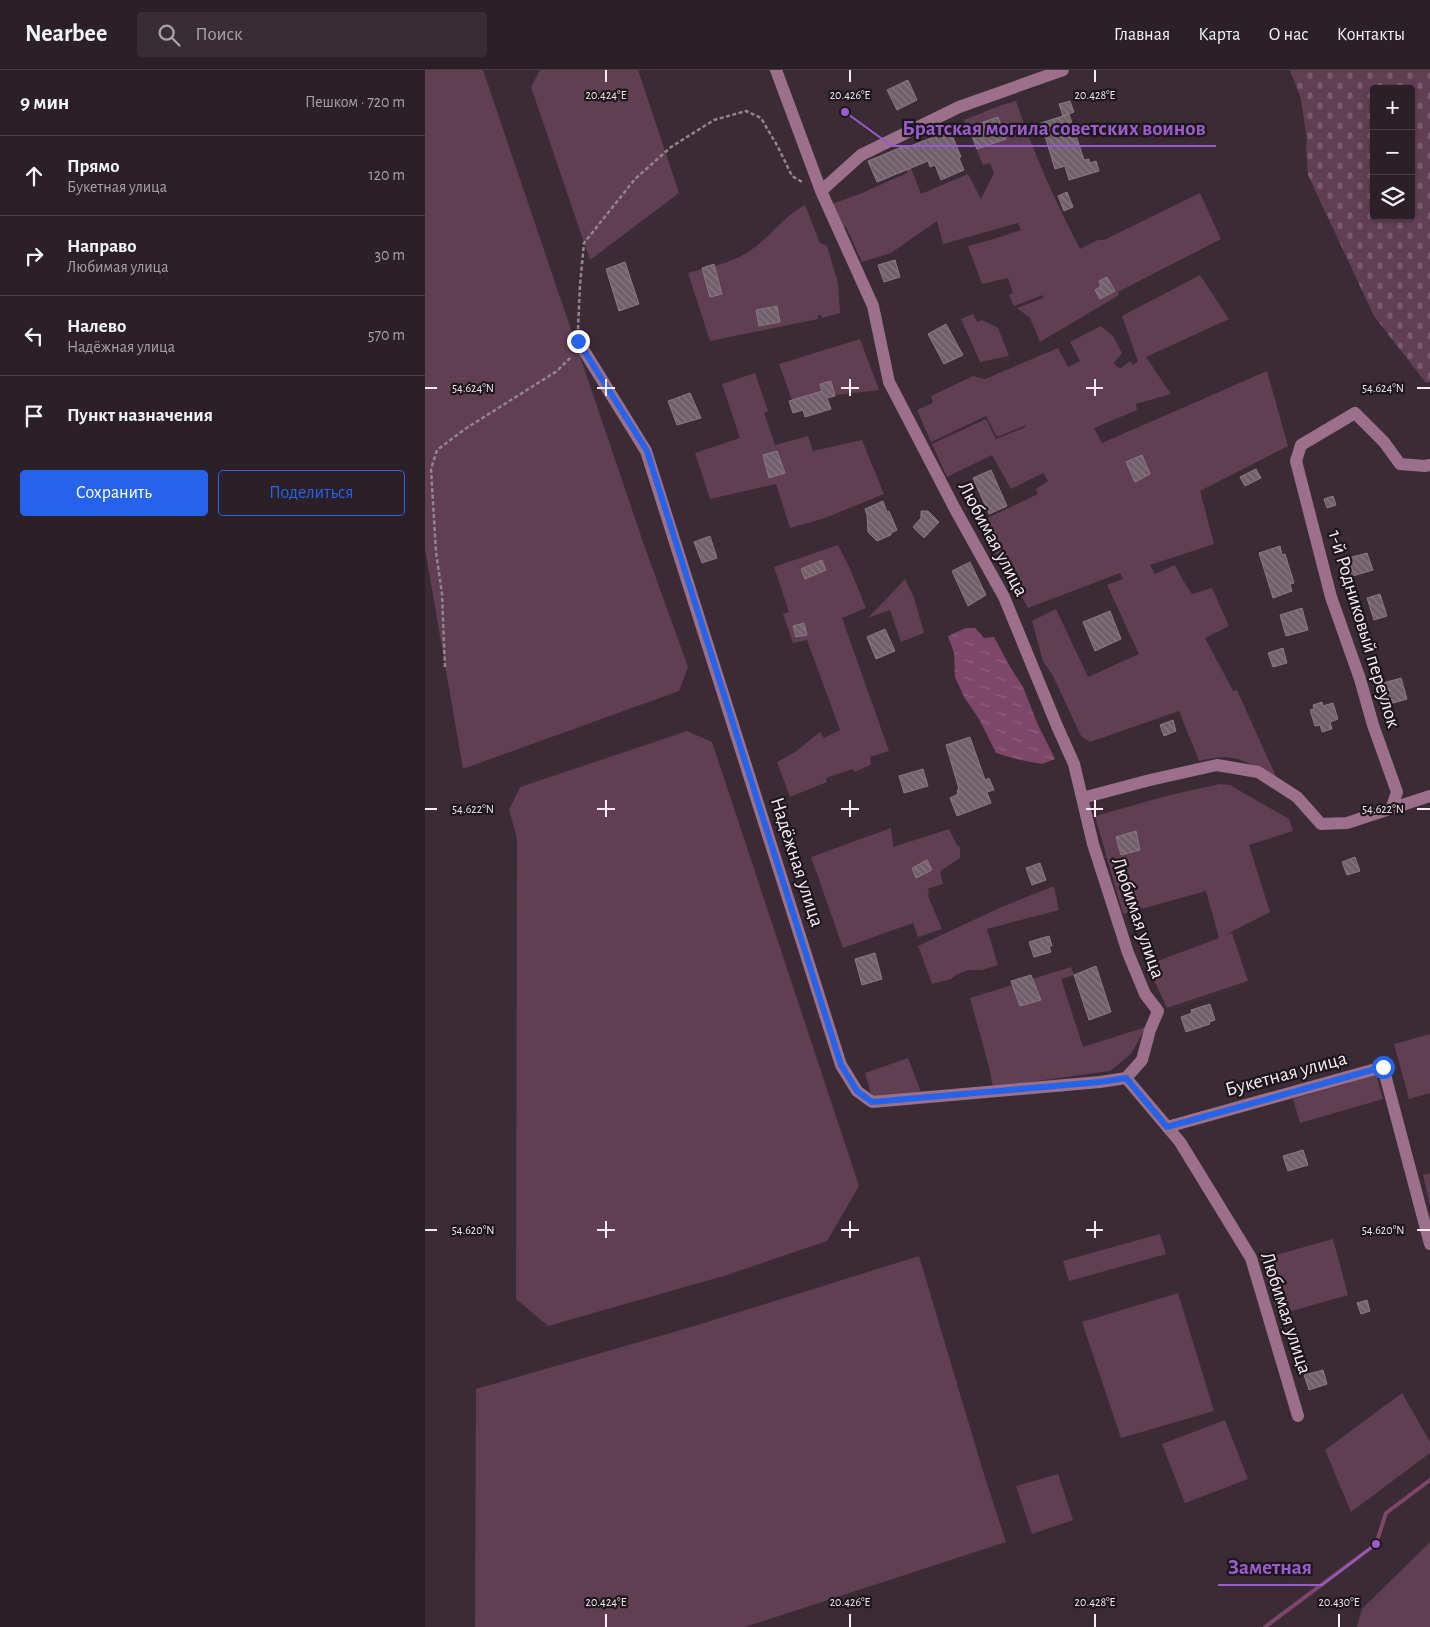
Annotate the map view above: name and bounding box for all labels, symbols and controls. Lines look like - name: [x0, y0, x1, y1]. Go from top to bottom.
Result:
- search box: [137, 12, 487, 57]
- icon: search: [155, 21, 183, 49]
- text: Nearbee: [25, 22, 107, 46]
- text: Поиск: [195, 25, 243, 44]
- text: Главная: [1114, 26, 1170, 44]
- text: Карта: [1198, 26, 1240, 44]
- text: О нас: [1268, 26, 1309, 44]
- text: Контакты: [1337, 26, 1405, 44]
- map controls: [1370, 85, 1415, 220]
- button: +: [1370, 85, 1415, 130]
- text: 20.424°E: [586, 89, 627, 101]
- text: 20.426°E: [830, 89, 871, 101]
- text: 20.428°E: [1075, 89, 1116, 101]
- text: 9 мин: [20, 92, 69, 113]
- text: Пешком · 720 m: [305, 94, 405, 110]
- callout: Братская могила советских воинов: [892, 110, 1216, 146]
- text: Братская могила советских воинов: [902, 118, 1206, 139]
- button: −: [1370, 130, 1415, 175]
- text: Прямо: [67, 157, 120, 176]
- icon: ahead: [20, 162, 48, 190]
- text: 120 m: [368, 167, 405, 183]
- button: layers: [1370, 175, 1415, 220]
- text: Букетная улица: [67, 179, 167, 195]
- text: Направо: [67, 237, 137, 256]
- icon: right: [20, 242, 48, 270]
- text: 30 m: [375, 247, 405, 263]
- text: Любимая улица: [67, 259, 169, 275]
- text: Налево: [67, 317, 126, 336]
- icon: left: [20, 322, 48, 350]
- text: 570 m: [368, 327, 405, 343]
- route end: [567, 330, 590, 353]
- text: Надёжная улица: [67, 339, 175, 355]
- text: 54.624°N: [452, 382, 494, 394]
- text: 54.624°N: [1362, 382, 1404, 394]
- icon: arrive: [20, 402, 48, 430]
- text: Пункт назначения: [67, 406, 213, 425]
- button: Сохранить: [20, 470, 208, 516]
- button: Поделиться: [218, 470, 405, 516]
- street label: Любимая улица: [954, 478, 1032, 600]
- street label: 1-й Родниковый переулок: [1324, 528, 1404, 730]
- street label: Надёжная улица: [767, 795, 827, 929]
- text: 54.622°N: [452, 803, 494, 815]
- text: 54.622°N: [1362, 803, 1404, 815]
- street label: Любимая улица: [1108, 855, 1168, 981]
- street label: Букетная улица: [1223, 1048, 1349, 1100]
- route start: [1372, 1056, 1395, 1079]
- text: 54.620°N: [452, 1224, 494, 1236]
- text: 54.620°N: [1362, 1224, 1404, 1236]
- street label: Любимая улица: [1257, 1250, 1315, 1376]
- callout: Заметная: [1218, 1549, 1322, 1585]
- text: Заметная: [1228, 1557, 1312, 1578]
- text: 20.424°E: [586, 1596, 627, 1608]
- text: 20.426°E: [830, 1596, 871, 1608]
- text: 20.428°E: [1075, 1596, 1116, 1608]
- text: 20.430°E: [1319, 1596, 1360, 1608]

